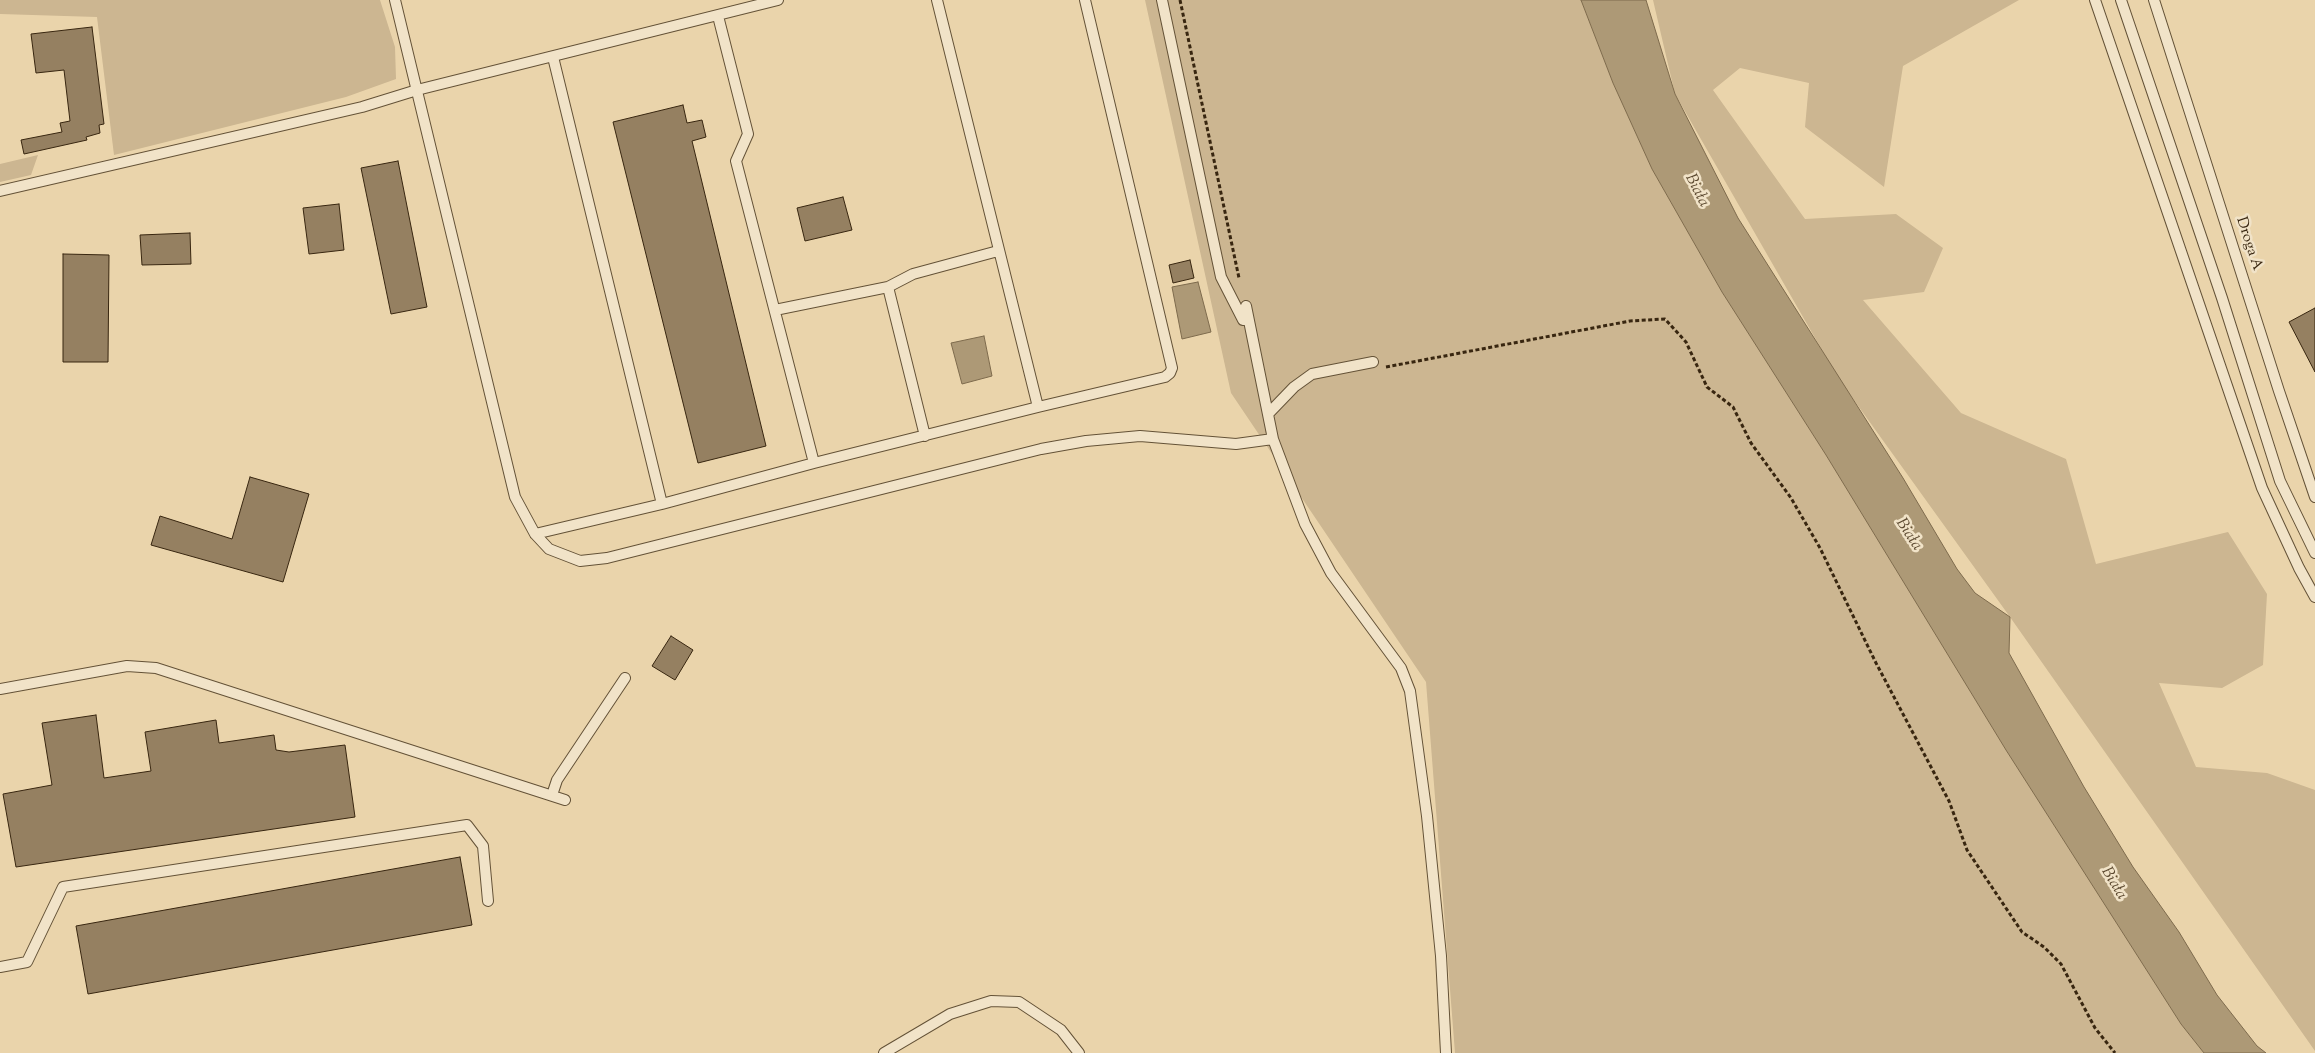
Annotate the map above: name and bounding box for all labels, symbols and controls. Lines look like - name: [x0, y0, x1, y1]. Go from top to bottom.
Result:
- water label: Biała: [1680, 171, 1712, 211]
- street label: Droga A: [2231, 215, 2265, 273]
- water label: Biała: [1891, 515, 1925, 555]
- water label: Biała: [2096, 864, 2130, 904]

